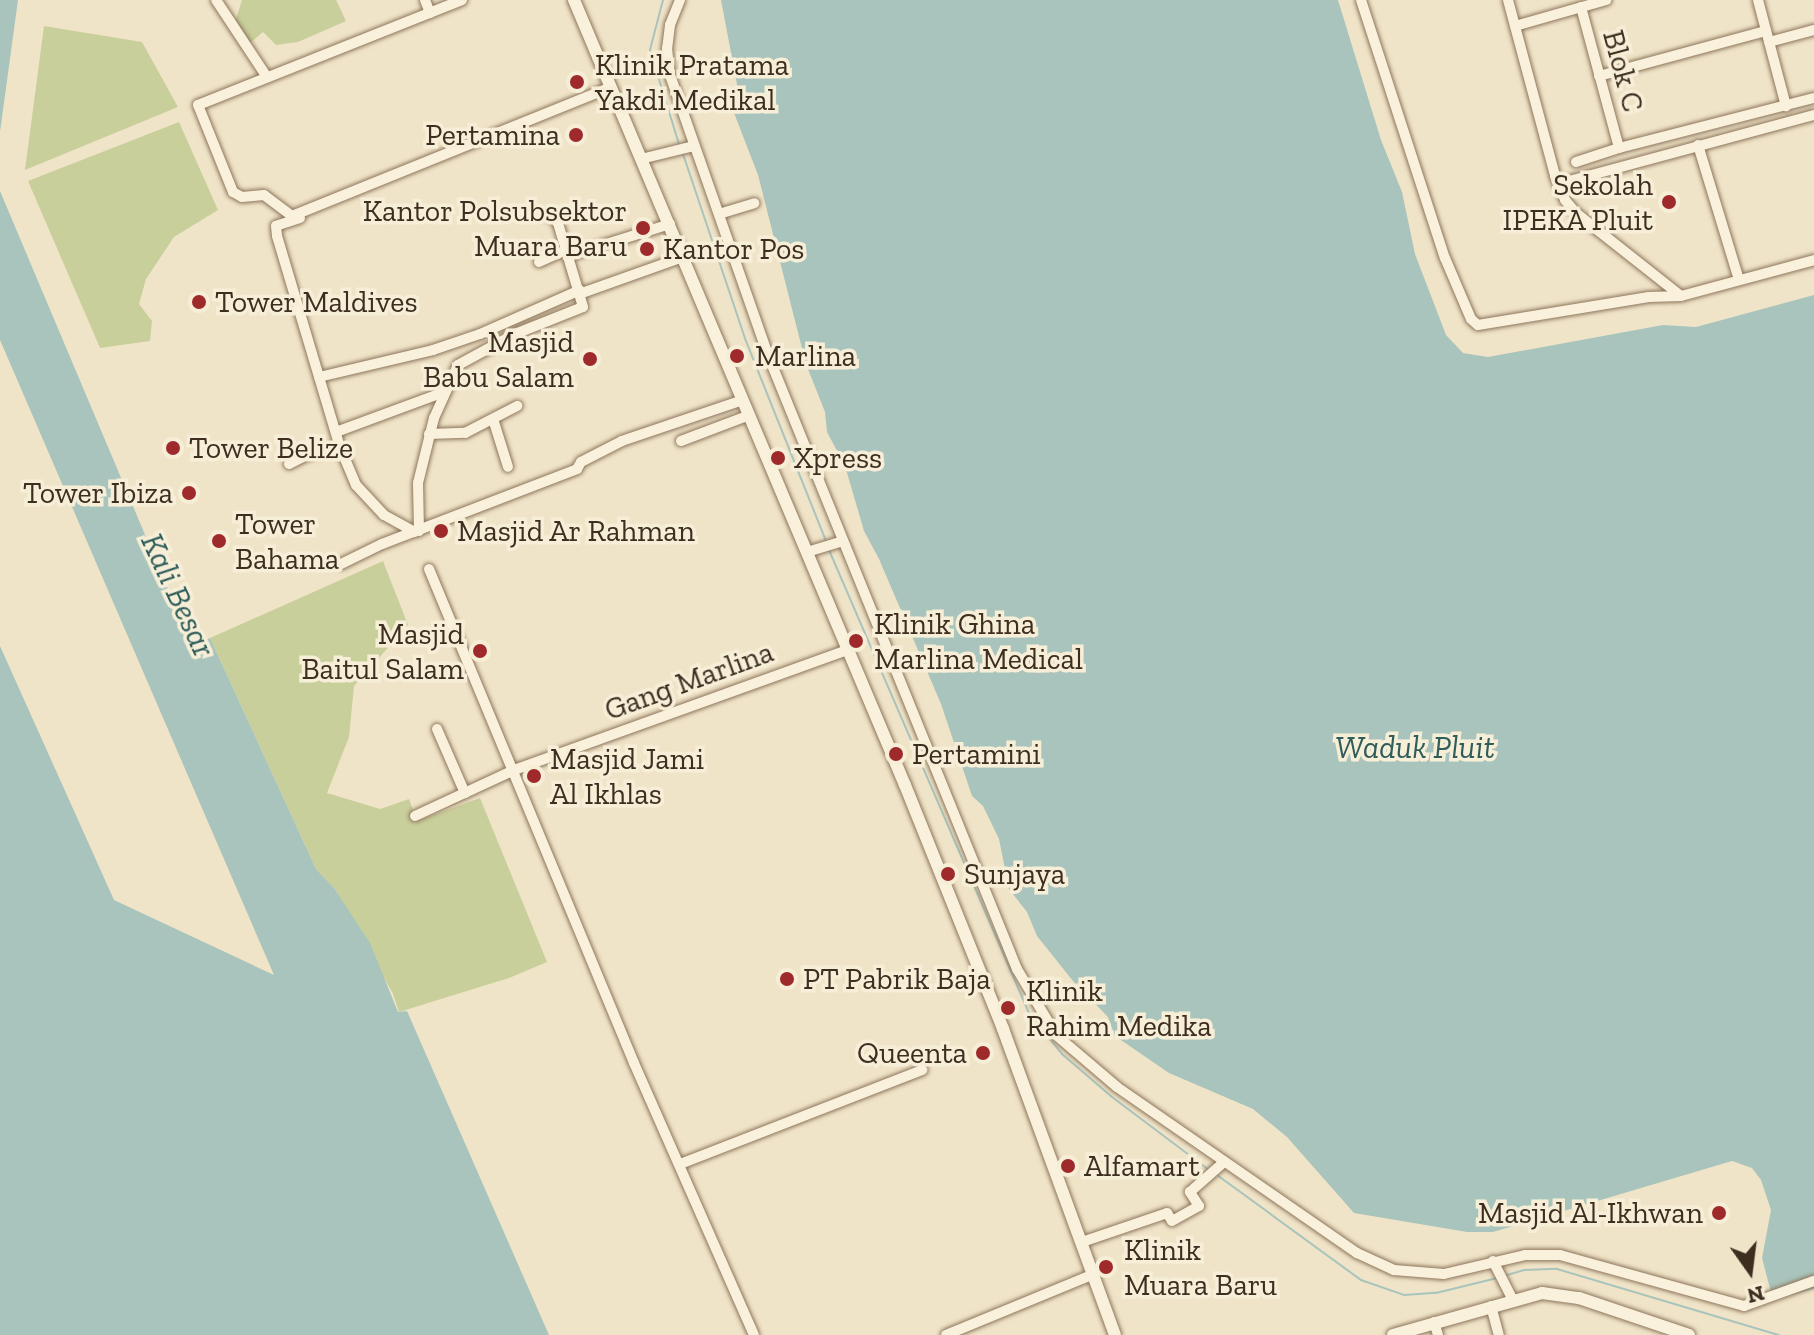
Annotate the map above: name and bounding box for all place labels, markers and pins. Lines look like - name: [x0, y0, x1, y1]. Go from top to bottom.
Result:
- place label: Klinik Pratama Yakdi Medikal: [595, 47, 789, 118]
- marker: Klinik Pratama Yakdi Medikal: [566, 71, 588, 93]
- place label: Pertamina: [425, 117, 560, 153]
- marker: Pertamina: [567, 126, 585, 144]
- place label: Sekolah IPEKA Pluit: [1502, 167, 1653, 238]
- place label: Kantor Polsubsektor Muara Baru: [362, 193, 627, 264]
- marker: Sekolah IPEKA Pluit: [1660, 193, 1678, 211]
- marker: Kantor Polsubsektor Muara Baru: [634, 219, 652, 237]
- place label: Kantor Pos: [663, 231, 805, 267]
- marker: Kantor Pos: [638, 240, 656, 258]
- place label: Tower Maldives: [215, 284, 418, 320]
- marker: Tower Maldives: [190, 293, 208, 311]
- place label: Masjid Babu Salam: [423, 324, 574, 394]
- place label: Marlina: [755, 338, 856, 374]
- marker: Marlina: [726, 345, 748, 367]
- marker: Masjid Babu Salam: [581, 350, 599, 368]
- place label: Tower Belize: [189, 430, 354, 466]
- marker: Tower Belize: [164, 439, 182, 457]
- place label: Xpress: [794, 440, 882, 476]
- marker: Xpress: [769, 449, 787, 467]
- place label: Tower Ibiza: [23, 475, 173, 511]
- marker: Tower Ibiza: [180, 484, 198, 502]
- place label: Tower Bahama: [235, 506, 339, 576]
- place label: Masjid Ar Rahman: [457, 513, 696, 549]
- marker: Masjid Ar Rahman: [432, 522, 450, 540]
- marker: Tower Bahama: [210, 532, 228, 550]
- place label: Klinik Ghina Marlina Medical: [874, 606, 1083, 676]
- place label: Masjid Baitul Salam: [301, 616, 464, 686]
- marker: Klinik Ghina Marlina Medical: [845, 630, 867, 652]
- marker: Masjid Baitul Salam: [471, 642, 489, 660]
- place label: Pertamini: [912, 736, 1041, 772]
- place label: Masjid Jami Al Ikhlas: [550, 741, 705, 812]
- marker: Pertamini: [887, 745, 905, 763]
- marker: Masjid Jami Al Ikhlas: [525, 767, 543, 785]
- place label: Sunjaya: [964, 856, 1065, 892]
- marker: Sunjaya: [939, 865, 957, 883]
- place label: PT Pabrik Baja: [803, 961, 991, 997]
- marker: PT Pabrik Baja: [778, 970, 796, 988]
- place label: Klinik Rahim Medika: [1026, 973, 1212, 1044]
- marker: Klinik Rahim Medika: [997, 997, 1019, 1019]
- place label: Queenta: [857, 1035, 967, 1071]
- marker: Queenta: [974, 1044, 992, 1062]
- place label: Alfamart: [1084, 1148, 1200, 1184]
- marker: Alfamart: [1059, 1157, 1077, 1175]
- place label: Masjid Al-Ikhwan: [1477, 1195, 1703, 1231]
- marker: Masjid Al-Ikhwan: [1710, 1204, 1728, 1222]
- place label: Klinik Muara Baru: [1124, 1232, 1277, 1302]
- marker: Klinik Muara Baru: [1095, 1256, 1117, 1278]

